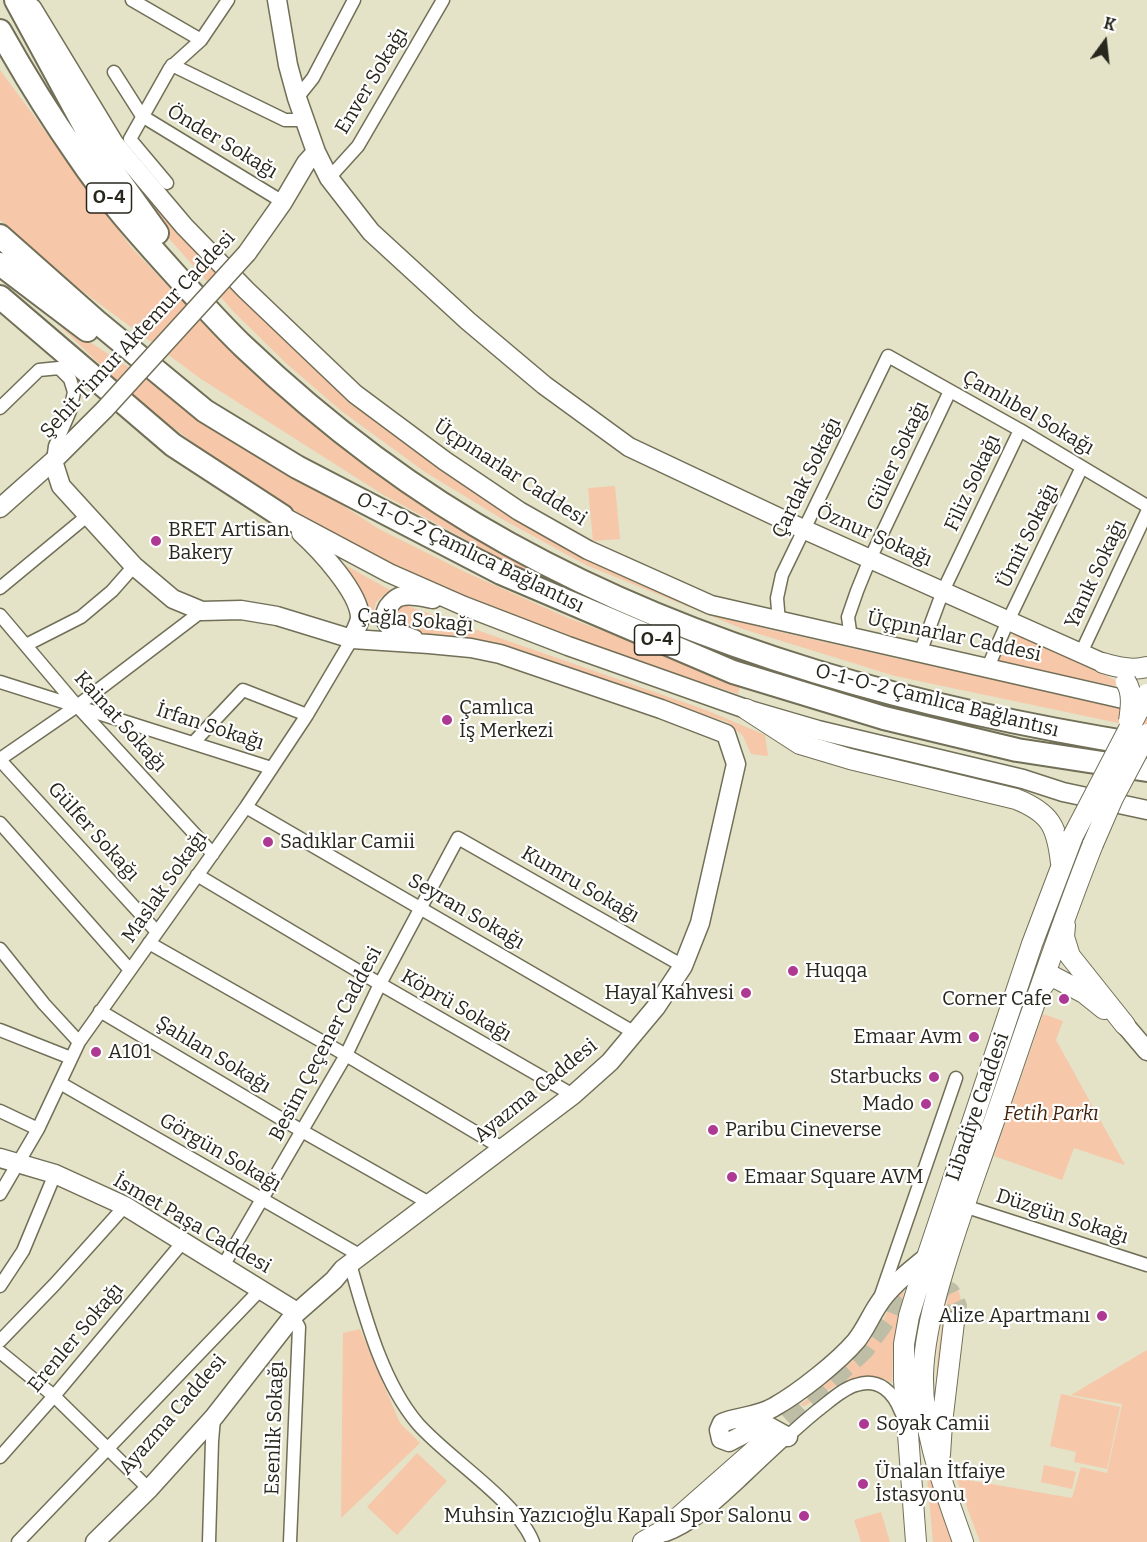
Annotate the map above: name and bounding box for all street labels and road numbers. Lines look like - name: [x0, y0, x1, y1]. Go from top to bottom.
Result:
- street label: Enver Sokağı: [331, 23, 413, 139]
- street label: Önder Sokağı: [162, 100, 282, 184]
- road number: O-4: [86, 183, 132, 213]
- street label: Şehit Timur Aktemur Caddesi: [36, 226, 240, 444]
- street label: Çamlıbel Sokağı: [958, 366, 1098, 460]
- street label: Güler Sokağı: [862, 397, 934, 515]
- street label: Çardak Sokağı: [767, 414, 847, 542]
- street label: Üçpınarlar Caddesi: [429, 415, 591, 531]
- street label: Filiz Sokağı: [940, 431, 1006, 535]
- street label: Ümit Sokağı: [992, 480, 1064, 592]
- street label: O-1-O-2 Çamlıca Bağlantısı: [352, 487, 588, 619]
- street label: Öznur Sokağı: [812, 500, 936, 572]
- street label: Yanık Sokağı: [1060, 516, 1132, 632]
- street label: Çağla Sokağı: [356, 604, 474, 638]
- street label: Üçpınarlar Caddesi: [865, 607, 1043, 667]
- road number: O-4: [634, 625, 680, 655]
- street label: O-1-O-2 Çamlıca Bağlantısı: [813, 659, 1061, 743]
- street label: Kainat Sokağı: [69, 667, 171, 777]
- street label: İrfan Sokağı: [153, 698, 267, 756]
- street label: Gülfer Sokağı: [42, 778, 144, 886]
- street label: Maslak Sokağı: [117, 826, 213, 948]
- street label: Kumru Sokağı: [517, 842, 643, 928]
- street label: Seyran Sokağı: [404, 869, 528, 955]
- street label: Besim Çeçener Caddesi: [265, 943, 387, 1145]
- street label: Köprü Sokağı: [396, 965, 516, 1047]
- street label: Şahlan Sokağı: [151, 1011, 275, 1099]
- street label: Libadiye Caddesi: [941, 1030, 1015, 1184]
- street label: Ayazma Caddesi: [470, 1034, 602, 1148]
- street label: Görgün Sokağı: [155, 1108, 285, 1198]
- street label: İsmet Paşa Caddesi: [109, 1169, 275, 1279]
- street label: Düzgün Sokağı: [993, 1184, 1131, 1250]
- street label: Erenler Sokağı: [23, 1278, 129, 1398]
- street label: Ayazma Caddesi: [114, 1350, 232, 1480]
- street label: Esenlik Sokağı: [261, 1361, 289, 1495]

